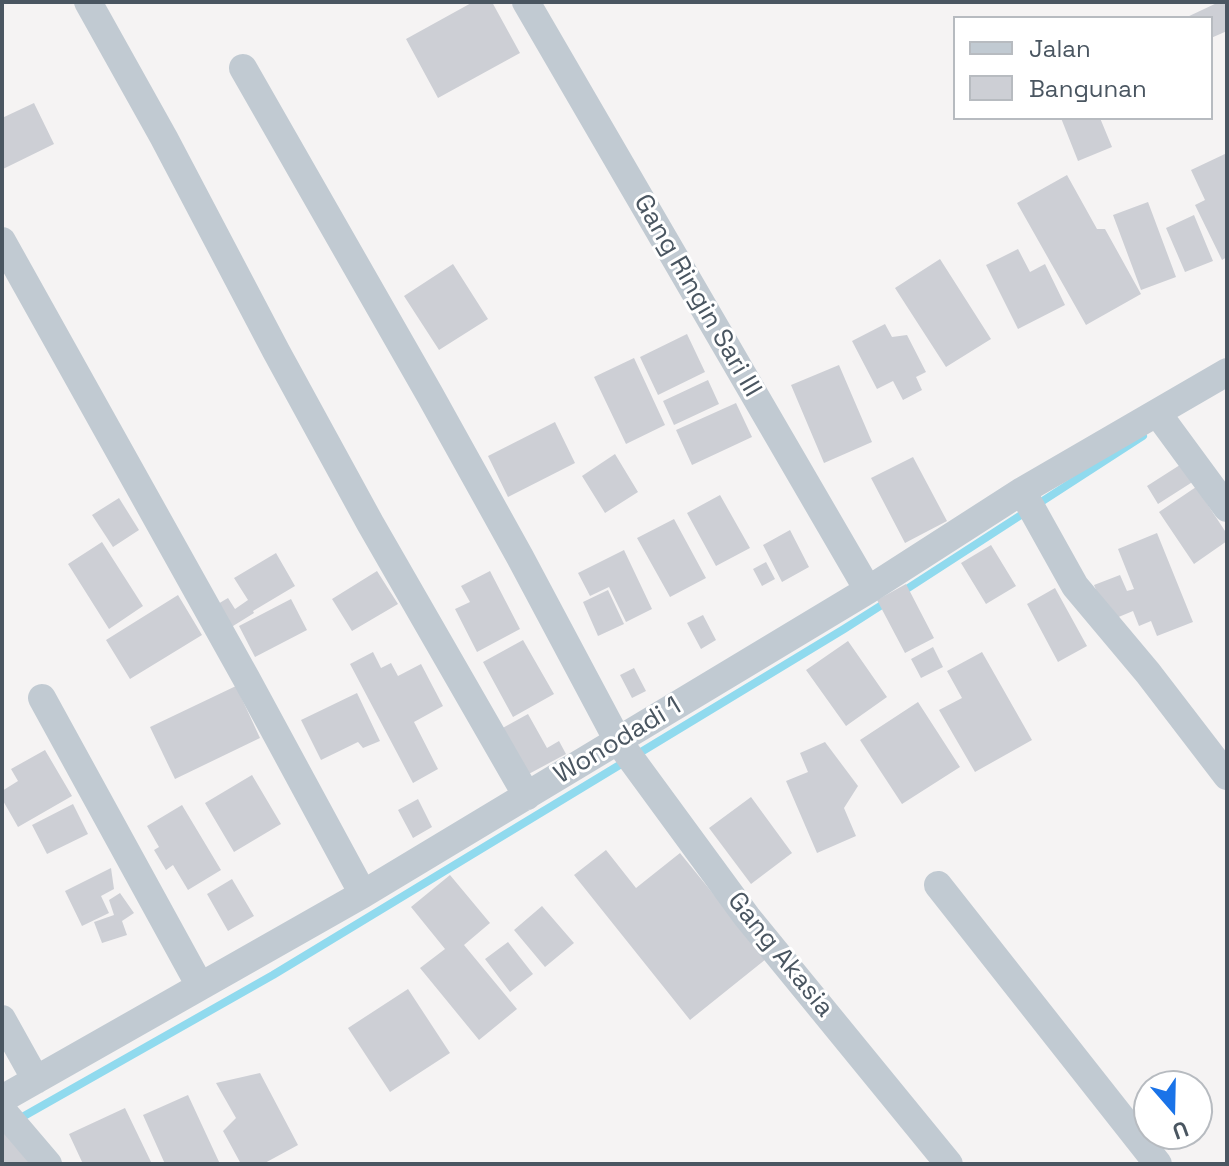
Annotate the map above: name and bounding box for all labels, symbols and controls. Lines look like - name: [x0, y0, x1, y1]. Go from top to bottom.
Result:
- legend: [953, 16, 1213, 120]
- text: Jalan: [1029, 33, 1091, 64]
- text: Bangunan: [1029, 73, 1147, 104]
- street label: Gang Ringin Sari III: [626, 189, 768, 403]
- street label: Wonodadi 1: [549, 691, 687, 791]
- street label: Gang Akasia: [720, 886, 840, 1024]
- north arrow: [1133, 1070, 1213, 1150]
- text: U: [1169, 1115, 1192, 1146]

